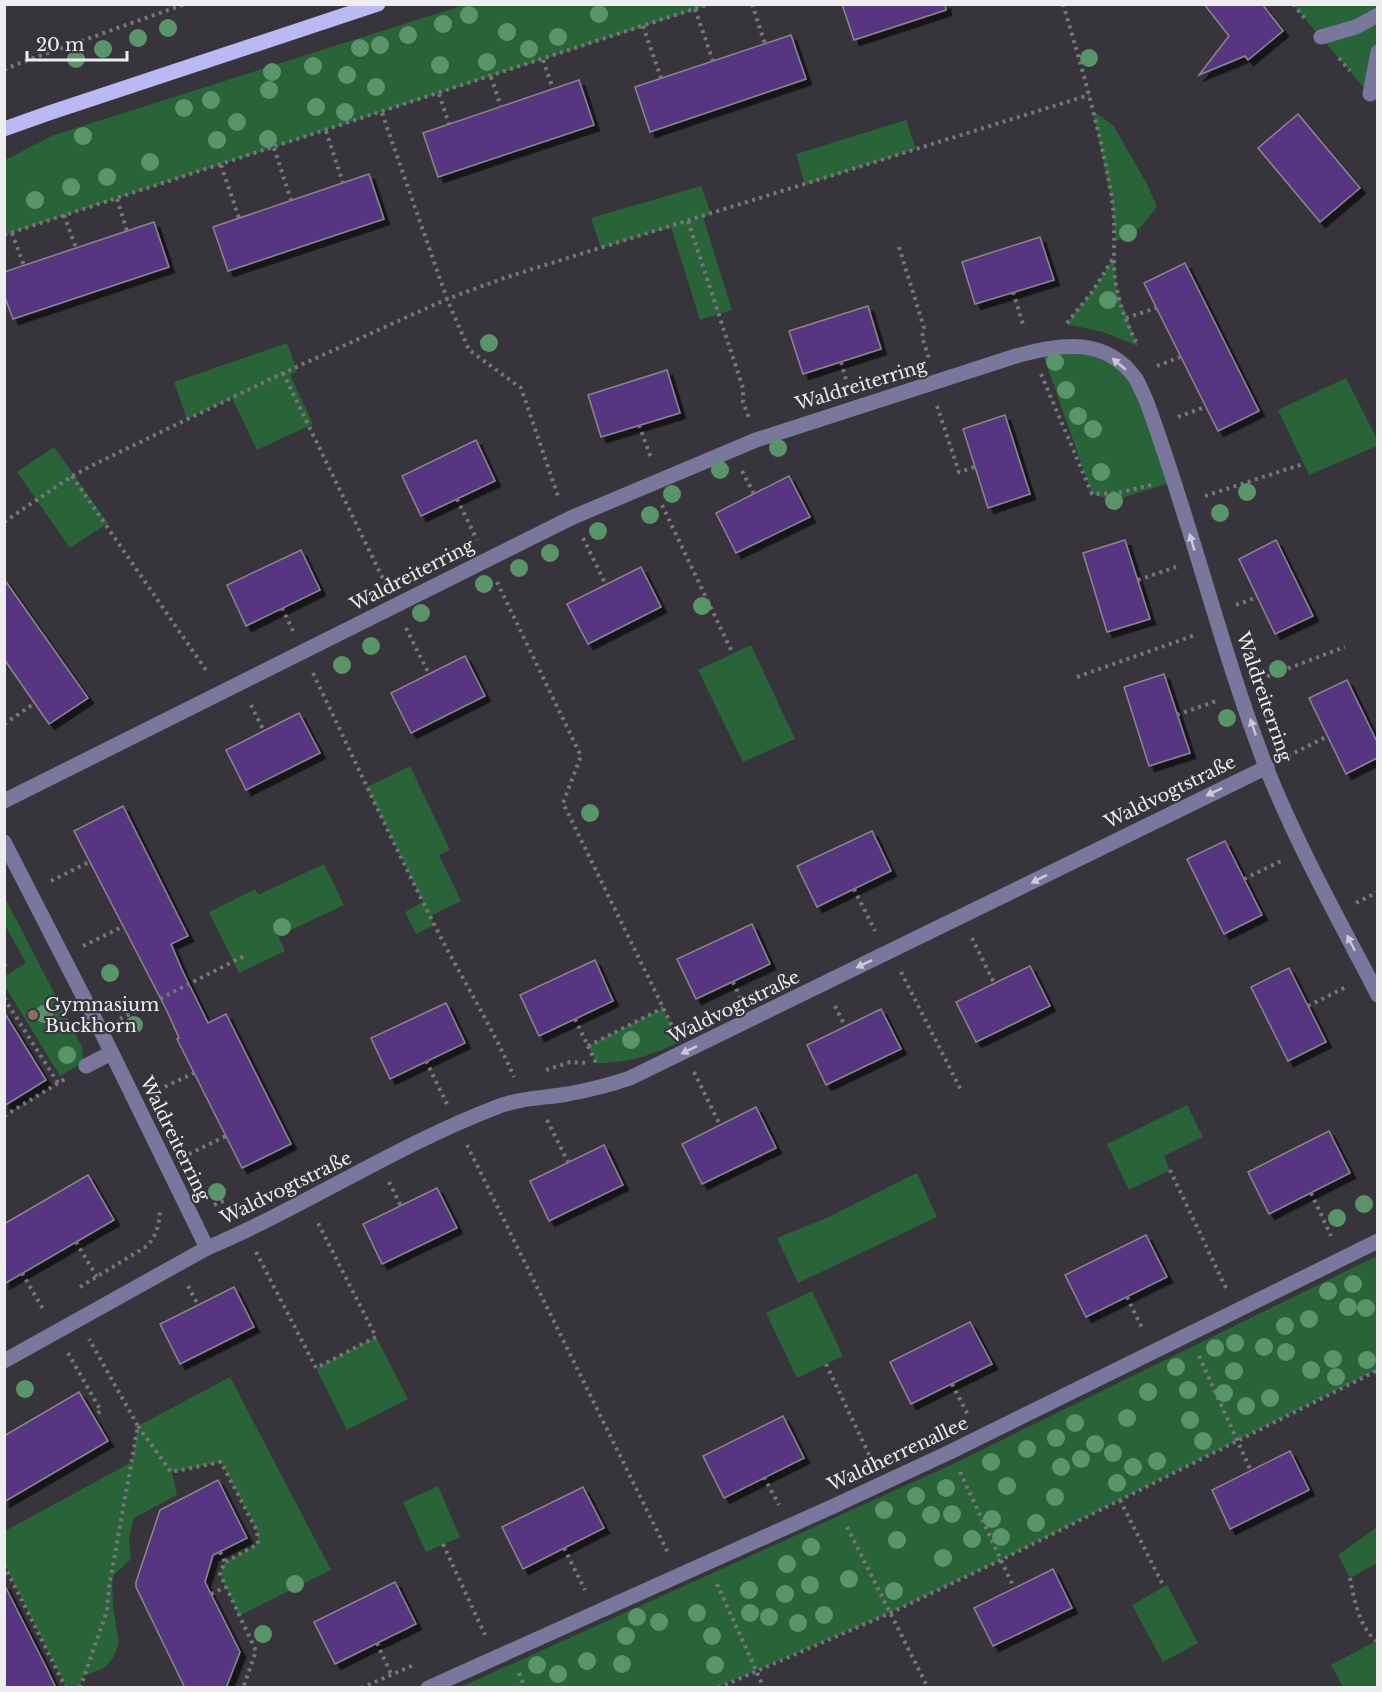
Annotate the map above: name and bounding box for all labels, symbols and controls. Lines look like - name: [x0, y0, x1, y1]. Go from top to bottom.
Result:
- scale bar: [27, 24, 128, 62]
- text: 20 m: [36, 34, 84, 56]
- street label: Waldreiterring: [792, 355, 929, 416]
- one-way arrow: [1112, 358, 1127, 371]
- one-way arrow: [1187, 533, 1196, 551]
- street label: Waldreiterring: [346, 534, 478, 616]
- street label: Waldreiterring: [1231, 628, 1297, 765]
- one-way arrow: [1248, 718, 1257, 736]
- street label: Waldvogtstraße: [1100, 751, 1239, 834]
- one-way arrow: [1205, 788, 1222, 797]
- one-way arrow: [1030, 873, 1048, 883]
- one-way arrow: [1346, 934, 1356, 951]
- one-way arrow: [855, 960, 872, 969]
- street label: Waldvogtstraße: [664, 966, 803, 1049]
- place label: Gymnasium Buckhorn: [45, 994, 159, 1037]
- marker: Gymnasium Buckhorn: [26, 1008, 40, 1022]
- one-way arrow: [680, 1046, 697, 1055]
- street label: Waldreiterring: [135, 1072, 215, 1205]
- street label: Waldvogtstraße: [216, 1147, 355, 1230]
- street label: Waldherrenallee: [823, 1412, 972, 1497]

